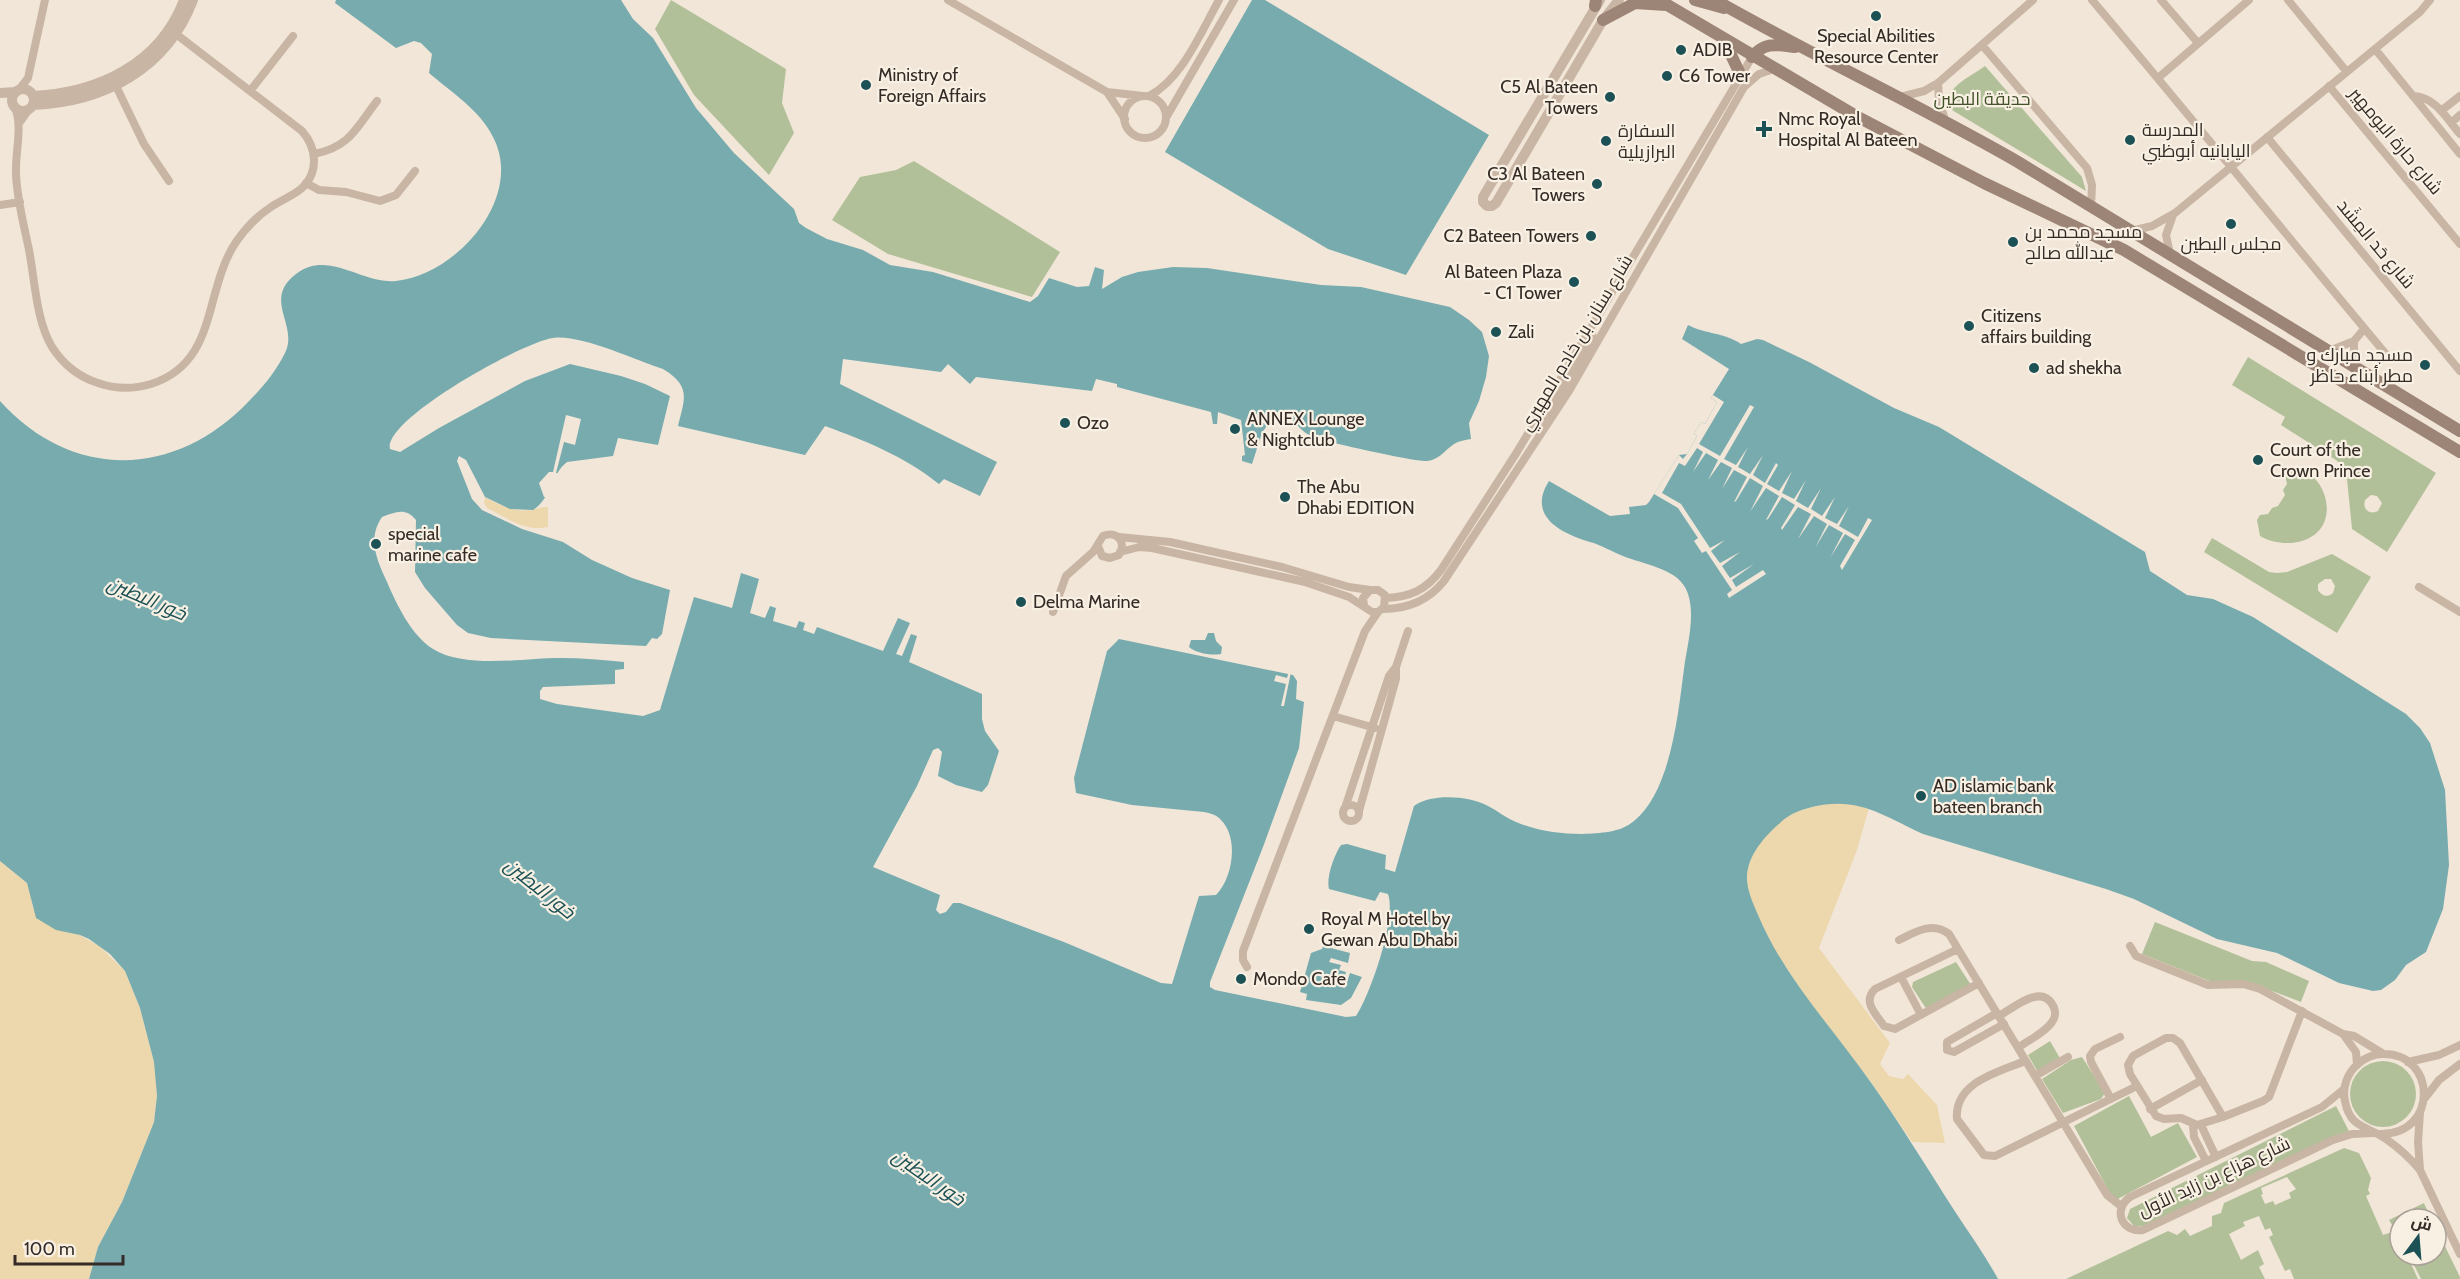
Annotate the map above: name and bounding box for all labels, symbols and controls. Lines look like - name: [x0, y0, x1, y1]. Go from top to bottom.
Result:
- marker: Special Abilities Resource Center: [1869, 9, 1883, 23]
- place label: Special Abilities Resource Center: [1814, 25, 1938, 68]
- place label: ADIB: [1693, 39, 1733, 61]
- marker: ADIB: [1674, 43, 1688, 57]
- place label: Ministry of Foreign Affairs: [878, 64, 986, 107]
- place label: C6 Tower: [1679, 65, 1751, 87]
- marker: C6 Tower: [1660, 69, 1674, 83]
- place label: C5 Al Bateen Towers: [1500, 76, 1598, 119]
- marker: Ministry of Foreign Affairs: [859, 78, 873, 92]
- street label: شارع حارة البومهير: [2343, 82, 2447, 200]
- park label: حديقة البطين: [1934, 88, 2030, 110]
- marker: C5 Al Bateen Towers: [1603, 90, 1617, 104]
- place label: Nmc Royal Hospital Al Bateen: [1778, 108, 1918, 151]
- place label: المدرسة اليابانيه أبوظبي: [2142, 119, 2251, 165]
- place label: السفارة البرازيلية: [1618, 120, 1676, 163]
- marker: Nmc Royal Hospital Al Bateen: [1755, 120, 1773, 138]
- marker: المدرسة اليابانيه أبوظبي: [2123, 133, 2137, 147]
- marker: السفارة البرازيلية: [1599, 134, 1613, 148]
- place label: C3 Al Bateen Towers: [1487, 163, 1585, 206]
- marker: C3 Al Bateen Towers: [1590, 177, 1604, 191]
- street label: شارع حَد المِشَد: [2332, 195, 2420, 294]
- marker: مجلس البطين: [2224, 217, 2238, 231]
- place label: مسجد محمد بن عبدالله صالح: [2025, 221, 2142, 265]
- place label: C2 Bateen Towers: [1443, 225, 1579, 247]
- marker: C2 Bateen Towers: [1584, 229, 1598, 243]
- place label: مجلس البطين: [2181, 233, 2281, 255]
- marker: مسجد محمد بن عبدالله صالح: [2006, 235, 2020, 249]
- street label: شارع سنان بن خادم المهيري: [1515, 251, 1640, 437]
- place label: Al Bateen Plaza - C1 Tower: [1445, 261, 1562, 304]
- marker: Al Bateen Plaza - C1 Tower: [1567, 275, 1581, 289]
- place label: Citizens affairs building: [1981, 305, 2092, 348]
- marker: Citizens affairs building: [1962, 319, 1976, 333]
- place label: Zali: [1508, 321, 1534, 343]
- marker: Zali: [1489, 325, 1503, 339]
- place label: مسجد مبارك و مطر أبناء حاظر: [2307, 344, 2413, 387]
- place label: ad shekha: [2046, 357, 2122, 379]
- marker: مسجد مبارك و مطر أبناء حاظر: [2418, 358, 2432, 372]
- marker: ad shekha: [2027, 361, 2041, 375]
- place label: ANNEX Lounge & Nightclub: [1247, 408, 1365, 451]
- place label: Ozo: [1077, 412, 1109, 434]
- marker: Ozo: [1058, 416, 1072, 430]
- marker: ANNEX Lounge & Nightclub: [1228, 422, 1242, 436]
- place label: Court of the Crown Prince: [2270, 439, 2370, 482]
- marker: Court of the Crown Prince: [2251, 453, 2265, 467]
- place label: The Abu Dhabi EDITION: [1297, 476, 1415, 519]
- marker: The Abu Dhabi EDITION: [1278, 490, 1292, 504]
- place label: special marine cafe: [388, 523, 477, 566]
- marker: special marine cafe: [369, 537, 383, 551]
- water label: خور البطين: [104, 571, 191, 626]
- place label: Delma Marine: [1033, 591, 1140, 613]
- marker: Delma Marine: [1014, 595, 1028, 609]
- place label: AD islamic bank bateen branch: [1933, 775, 2055, 818]
- marker: AD islamic bank bateen branch: [1914, 789, 1928, 803]
- water label: خور البطين: [500, 852, 581, 924]
- place label: Royal M Hotel by Gewan Abu Dhabi: [1321, 908, 1458, 951]
- marker: Royal M Hotel by Gewan Abu Dhabi: [1302, 922, 1316, 936]
- place label: Mondo Cafe: [1253, 968, 1346, 990]
- marker: Mondo Cafe: [1234, 972, 1248, 986]
- street label: شارع هزاع بن زايد الأول: [2134, 1132, 2294, 1223]
- water label: خور البطين: [888, 1143, 971, 1211]
- north arrow: [2388, 1207, 2448, 1267]
- text: ش: [2410, 1211, 2434, 1235]
- scale bar: [15, 1228, 123, 1266]
- text: 100 m: [24, 1238, 75, 1260]

